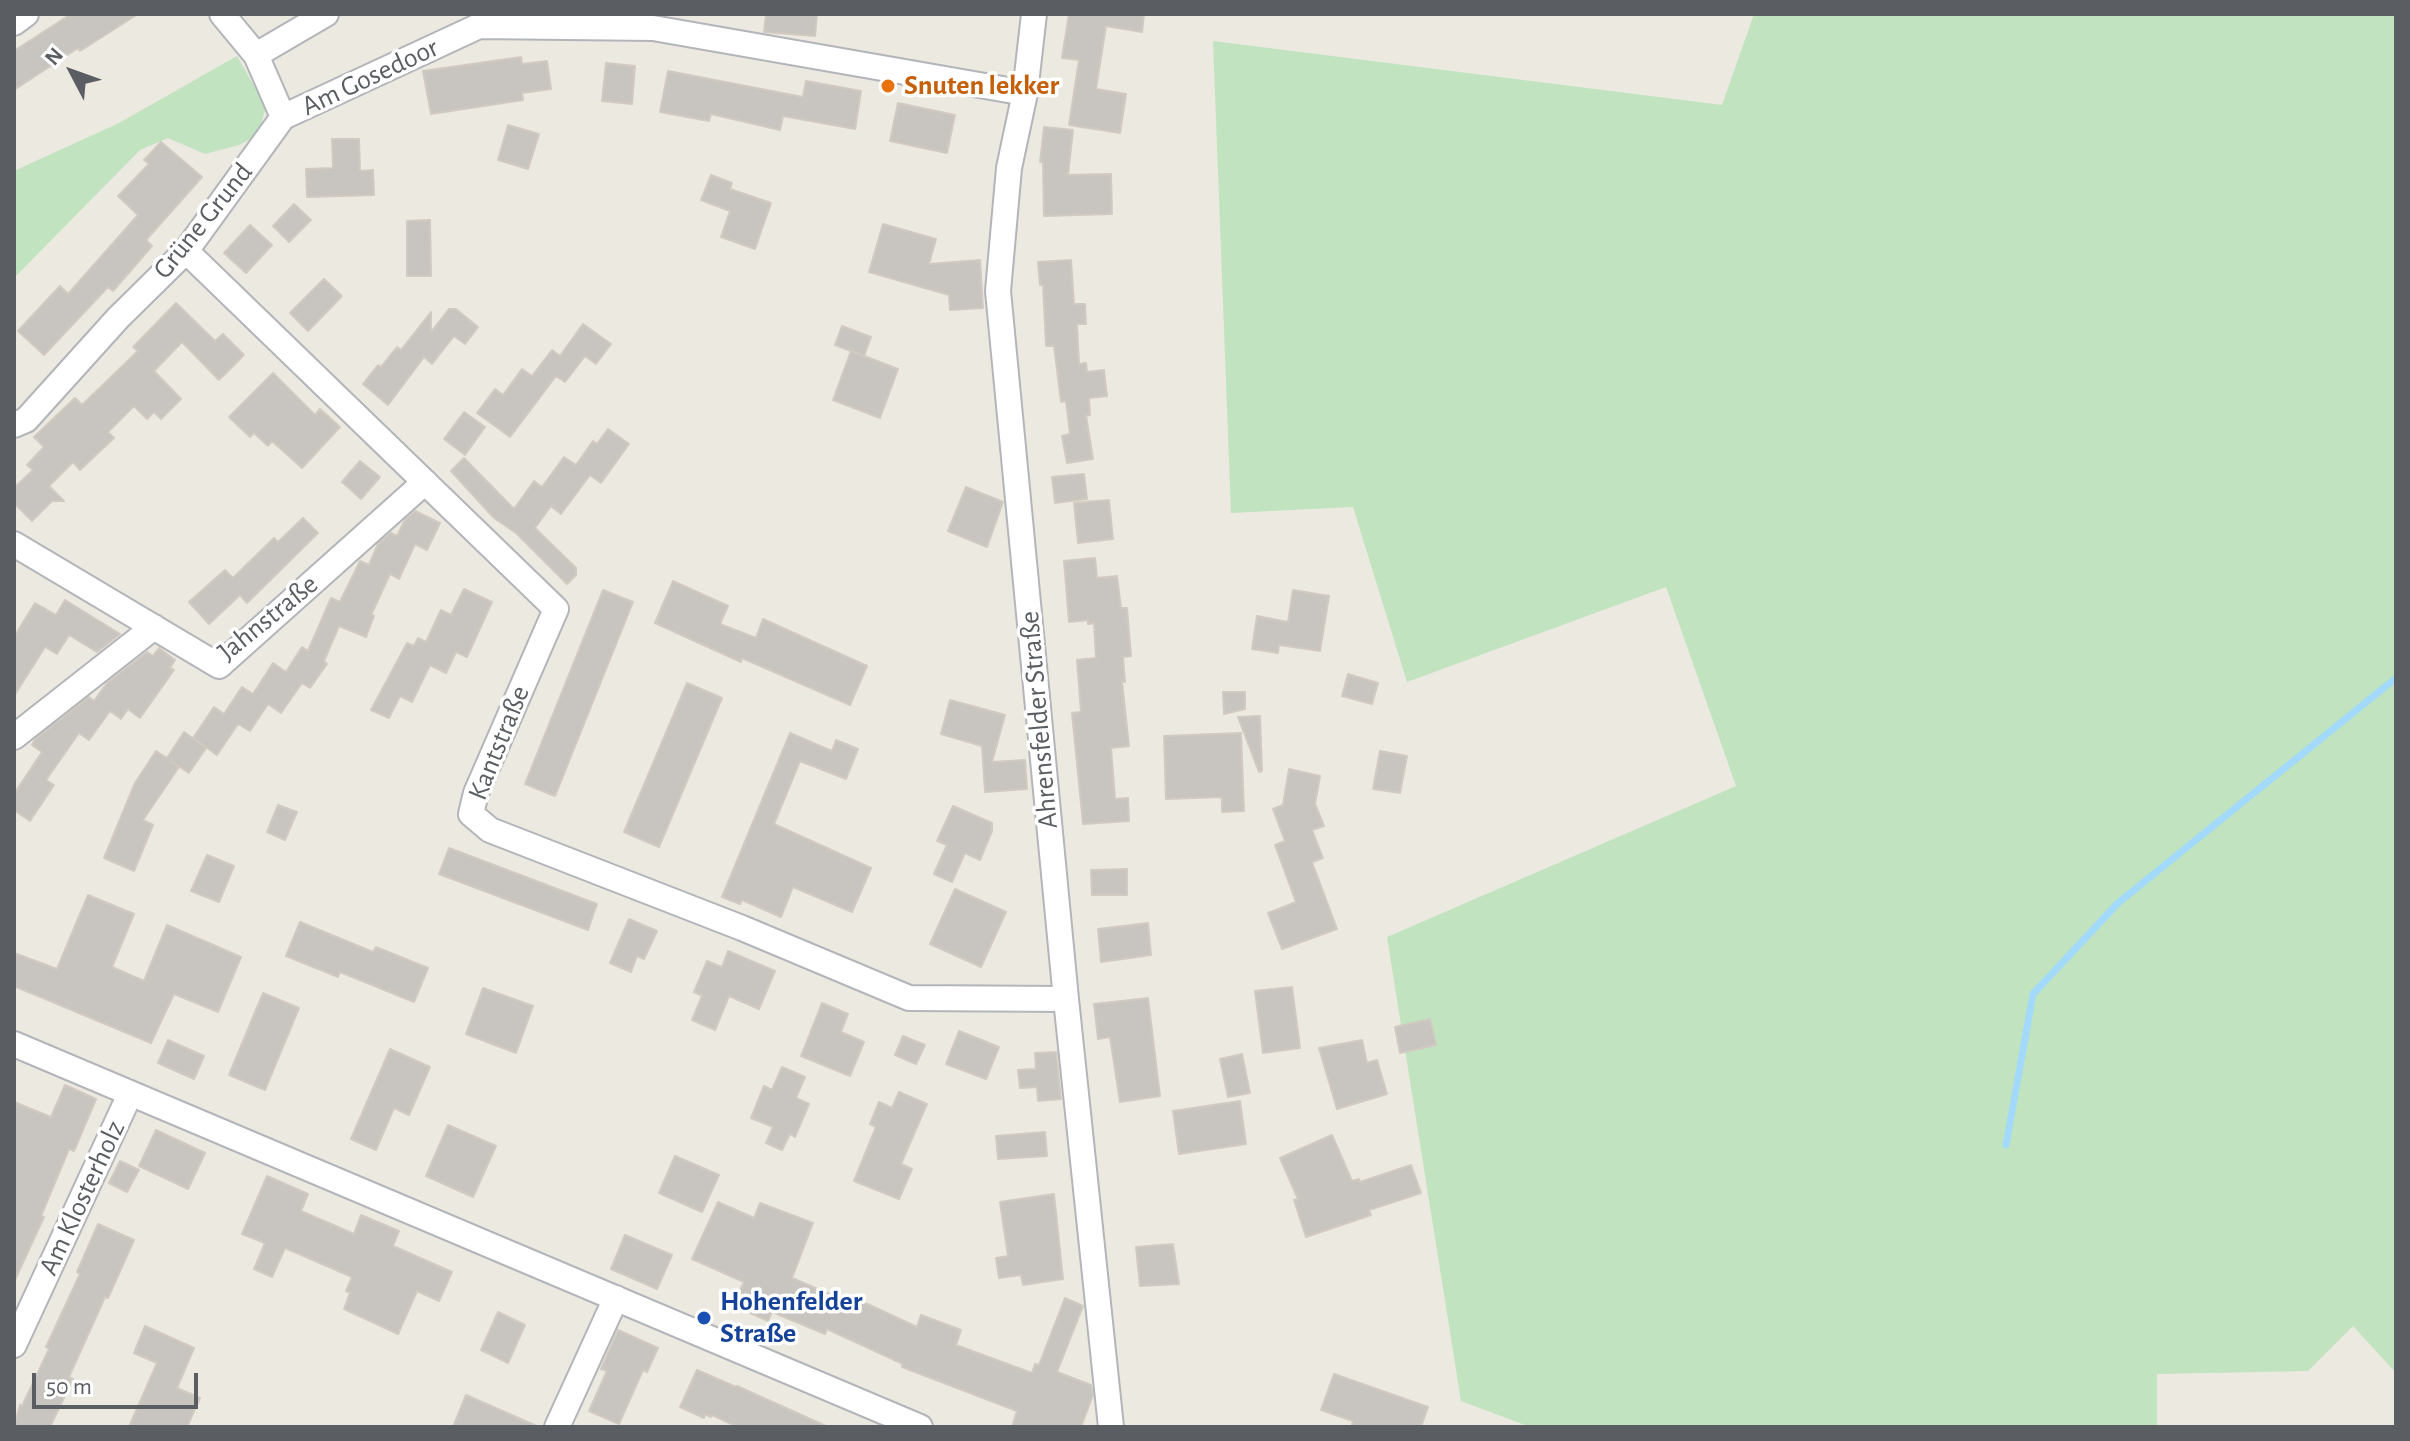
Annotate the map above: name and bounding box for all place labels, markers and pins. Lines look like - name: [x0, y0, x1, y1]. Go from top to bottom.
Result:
- place label: Snuten lekker: [904, 69, 1059, 103]
- marker: Snuten lekker: [879, 77, 897, 95]
- place label: Hohenfelder Straße: [720, 1285, 863, 1351]
- marker: Hohenfelder Straße: [695, 1309, 713, 1327]

